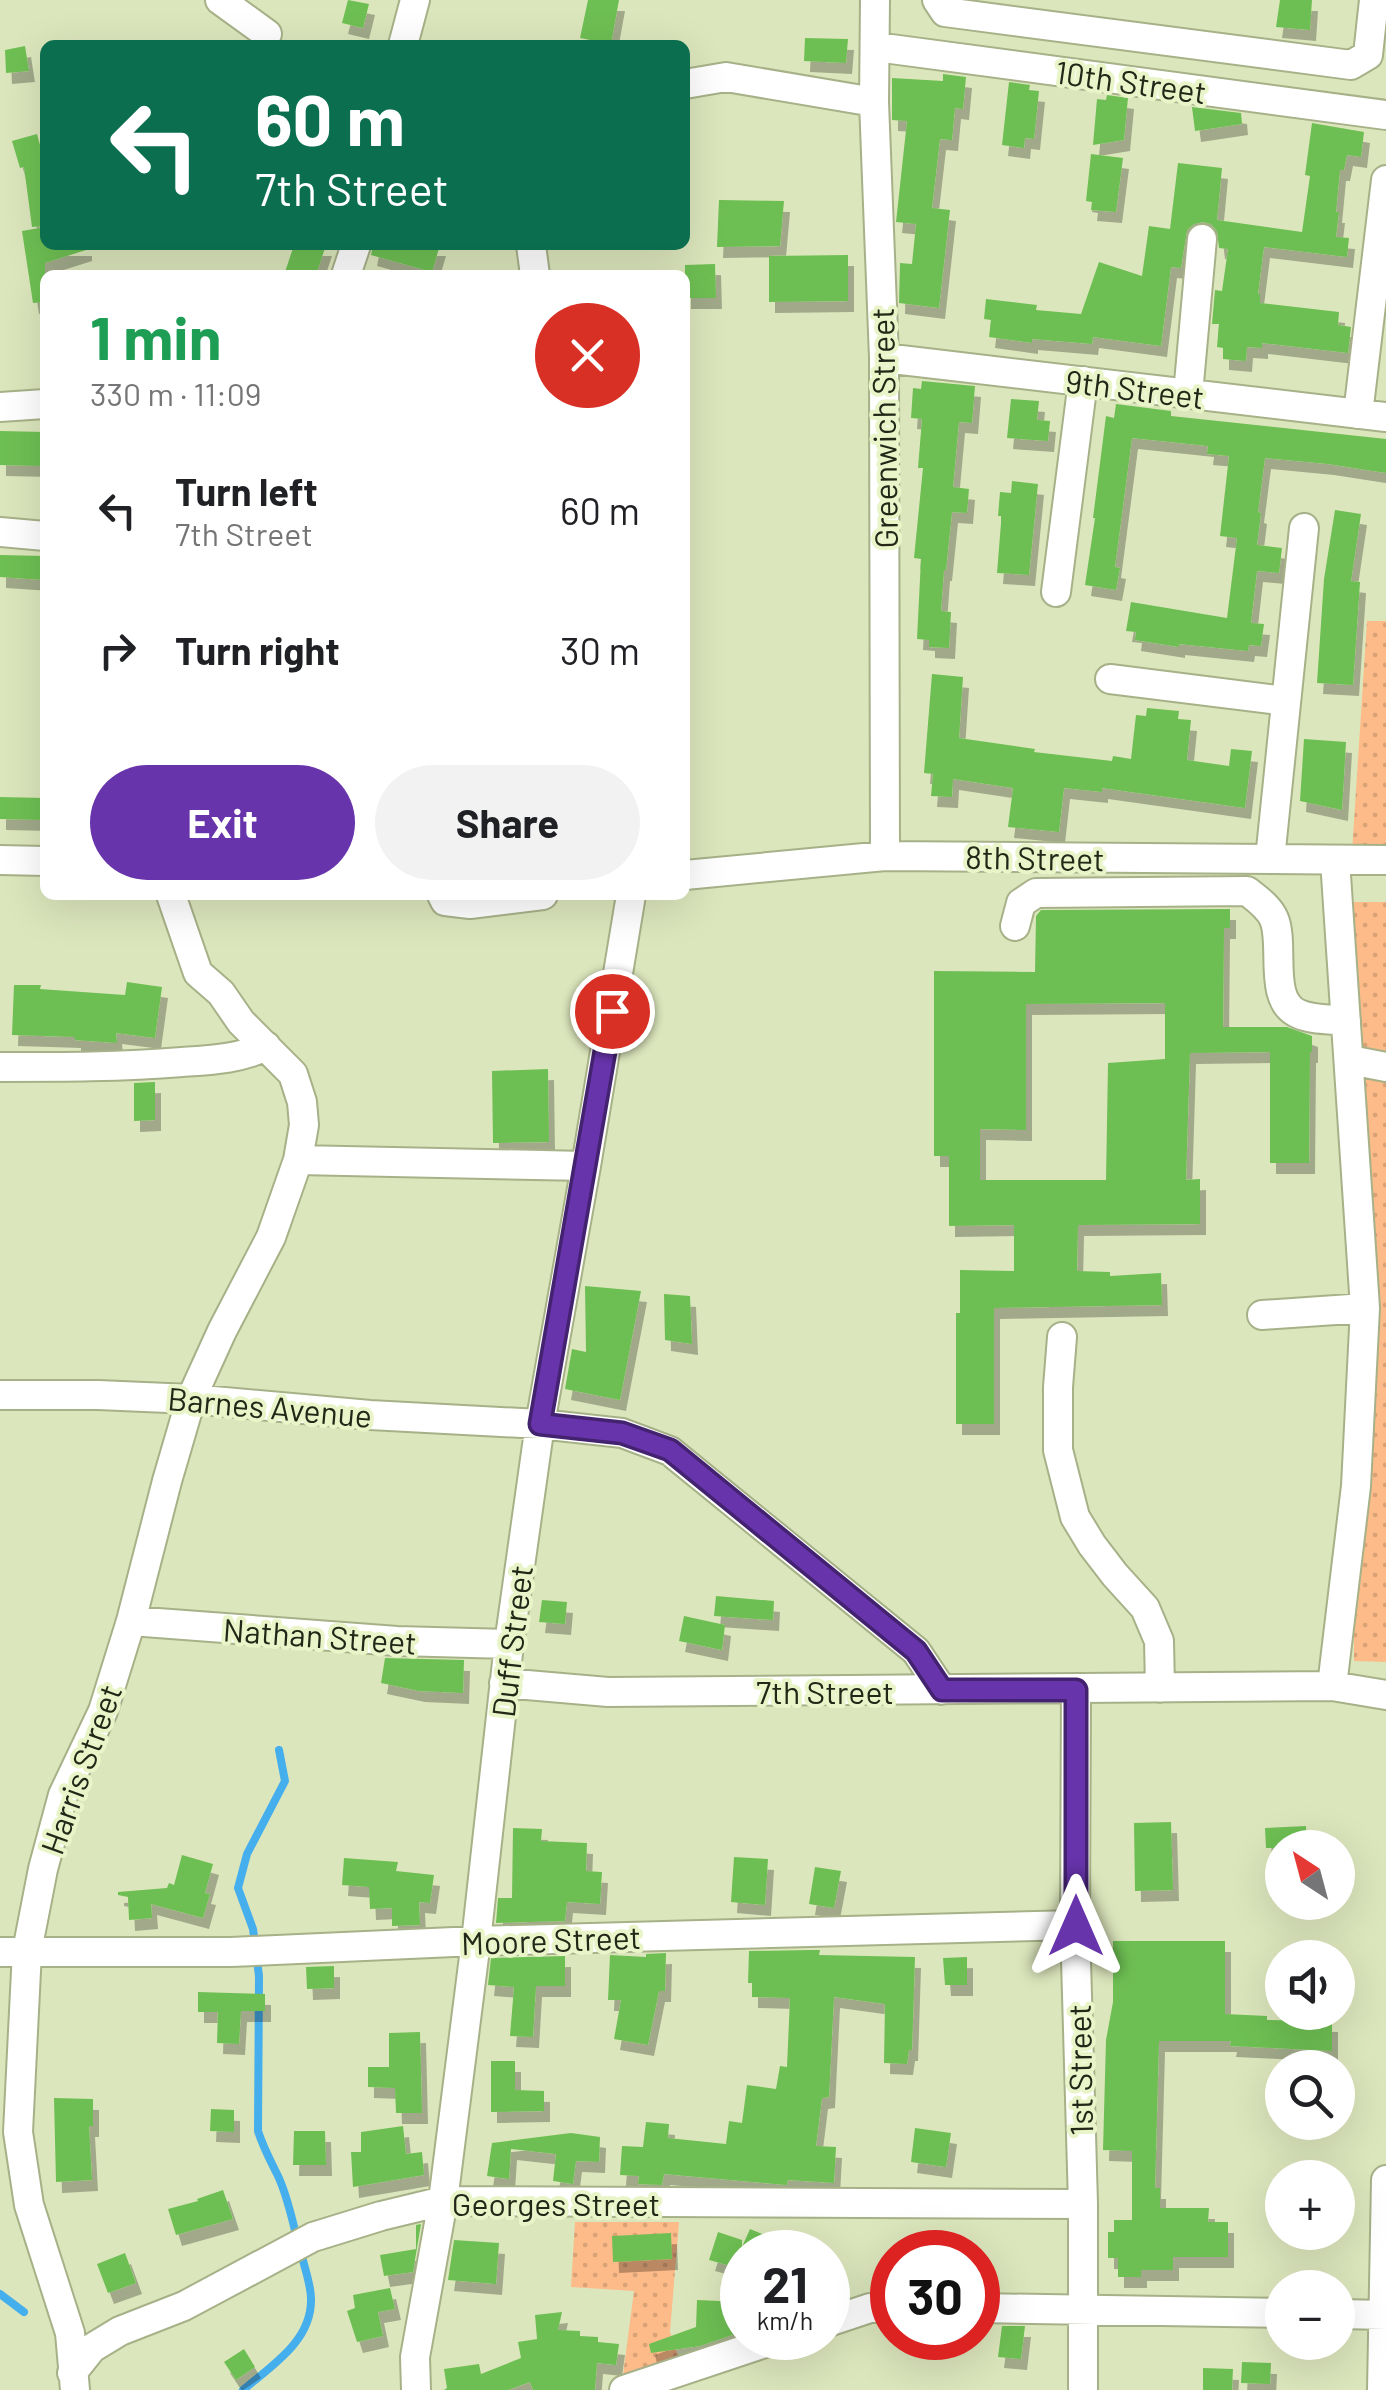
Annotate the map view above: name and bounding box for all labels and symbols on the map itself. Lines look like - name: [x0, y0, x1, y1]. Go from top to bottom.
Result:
- street label: 10th Street: [1053, 52, 1209, 110]
- street label: Greenwich Street: [862, 307, 904, 549]
- street label: 9th Street: [1064, 361, 1206, 415]
- street label: 8th Street: [965, 837, 1105, 877]
- pin: [570, 969, 655, 1054]
- street label: Barnes Avenue: [166, 1378, 374, 1434]
- street label: Duff Street: [483, 1563, 539, 1719]
- street label: Nathan Street: [222, 1609, 418, 1661]
- street label: 7th Street: [756, 1672, 894, 1710]
- street label: Harris Street: [32, 1679, 128, 1859]
- north arrow: [1265, 1830, 1355, 1920]
- position arrow: [1024, 1874, 1128, 1978]
- street label: Moore Street: [460, 1917, 642, 1961]
- street label: 1st Street: [1059, 2004, 1099, 2136]
- street label: Georges Street: [452, 2184, 660, 2222]
- speed limit sign: 30: [870, 2230, 1000, 2360]

